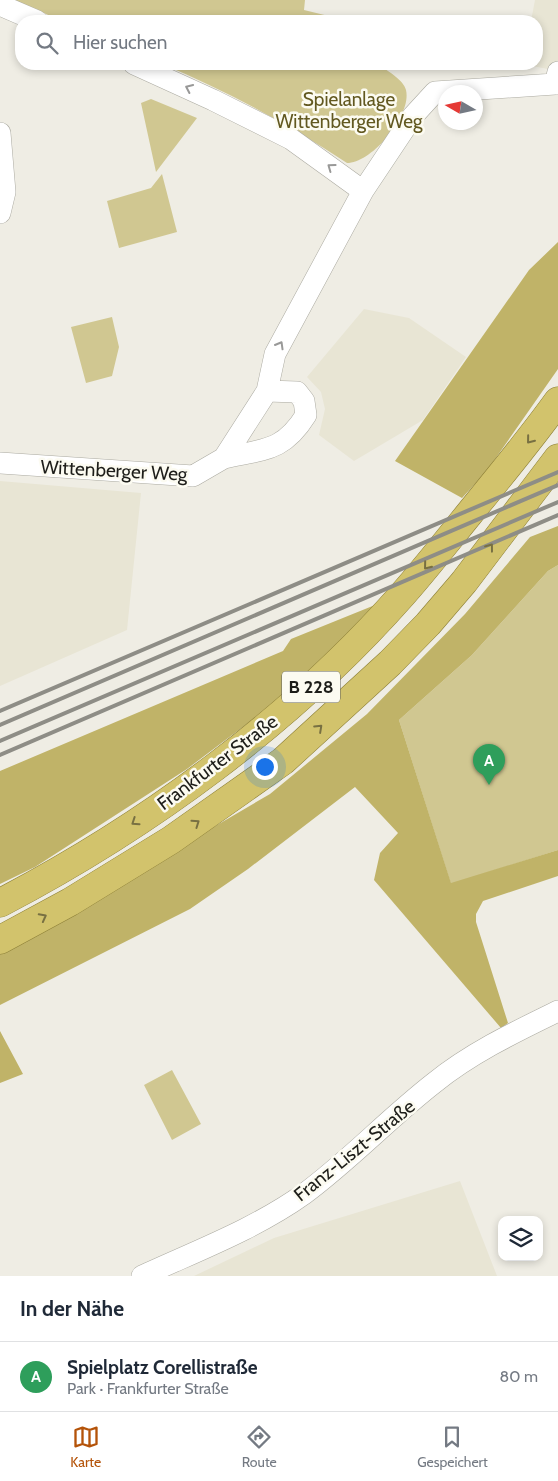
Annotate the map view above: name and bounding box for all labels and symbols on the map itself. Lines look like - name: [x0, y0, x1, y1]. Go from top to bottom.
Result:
- one-way arrow: [185, 84, 194, 95]
- north arrow: [438, 85, 483, 130]
- park label: Spielanlage Wittenberger Weg: [275, 88, 423, 133]
- one-way arrow: [327, 164, 336, 173]
- one-way arrow: [274, 341, 284, 350]
- one-way arrow: [527, 434, 535, 443]
- street label: Wittenberger Weg: [40, 455, 189, 486]
- one-way arrow: [484, 543, 493, 553]
- one-way arrow: [424, 560, 432, 569]
- road number: B 228: [282, 672, 340, 702]
- street label: Frankfurter Straße: [153, 710, 282, 815]
- one-way arrow: [313, 725, 322, 734]
- pin: A: [473, 744, 505, 785]
- your location: [252, 754, 278, 780]
- one-way arrow: [131, 816, 140, 826]
- one-way arrow: [190, 820, 199, 828]
- one-way arrow: [38, 913, 47, 923]
- street label: Franz-Liszt-Straße: [289, 1094, 420, 1206]

